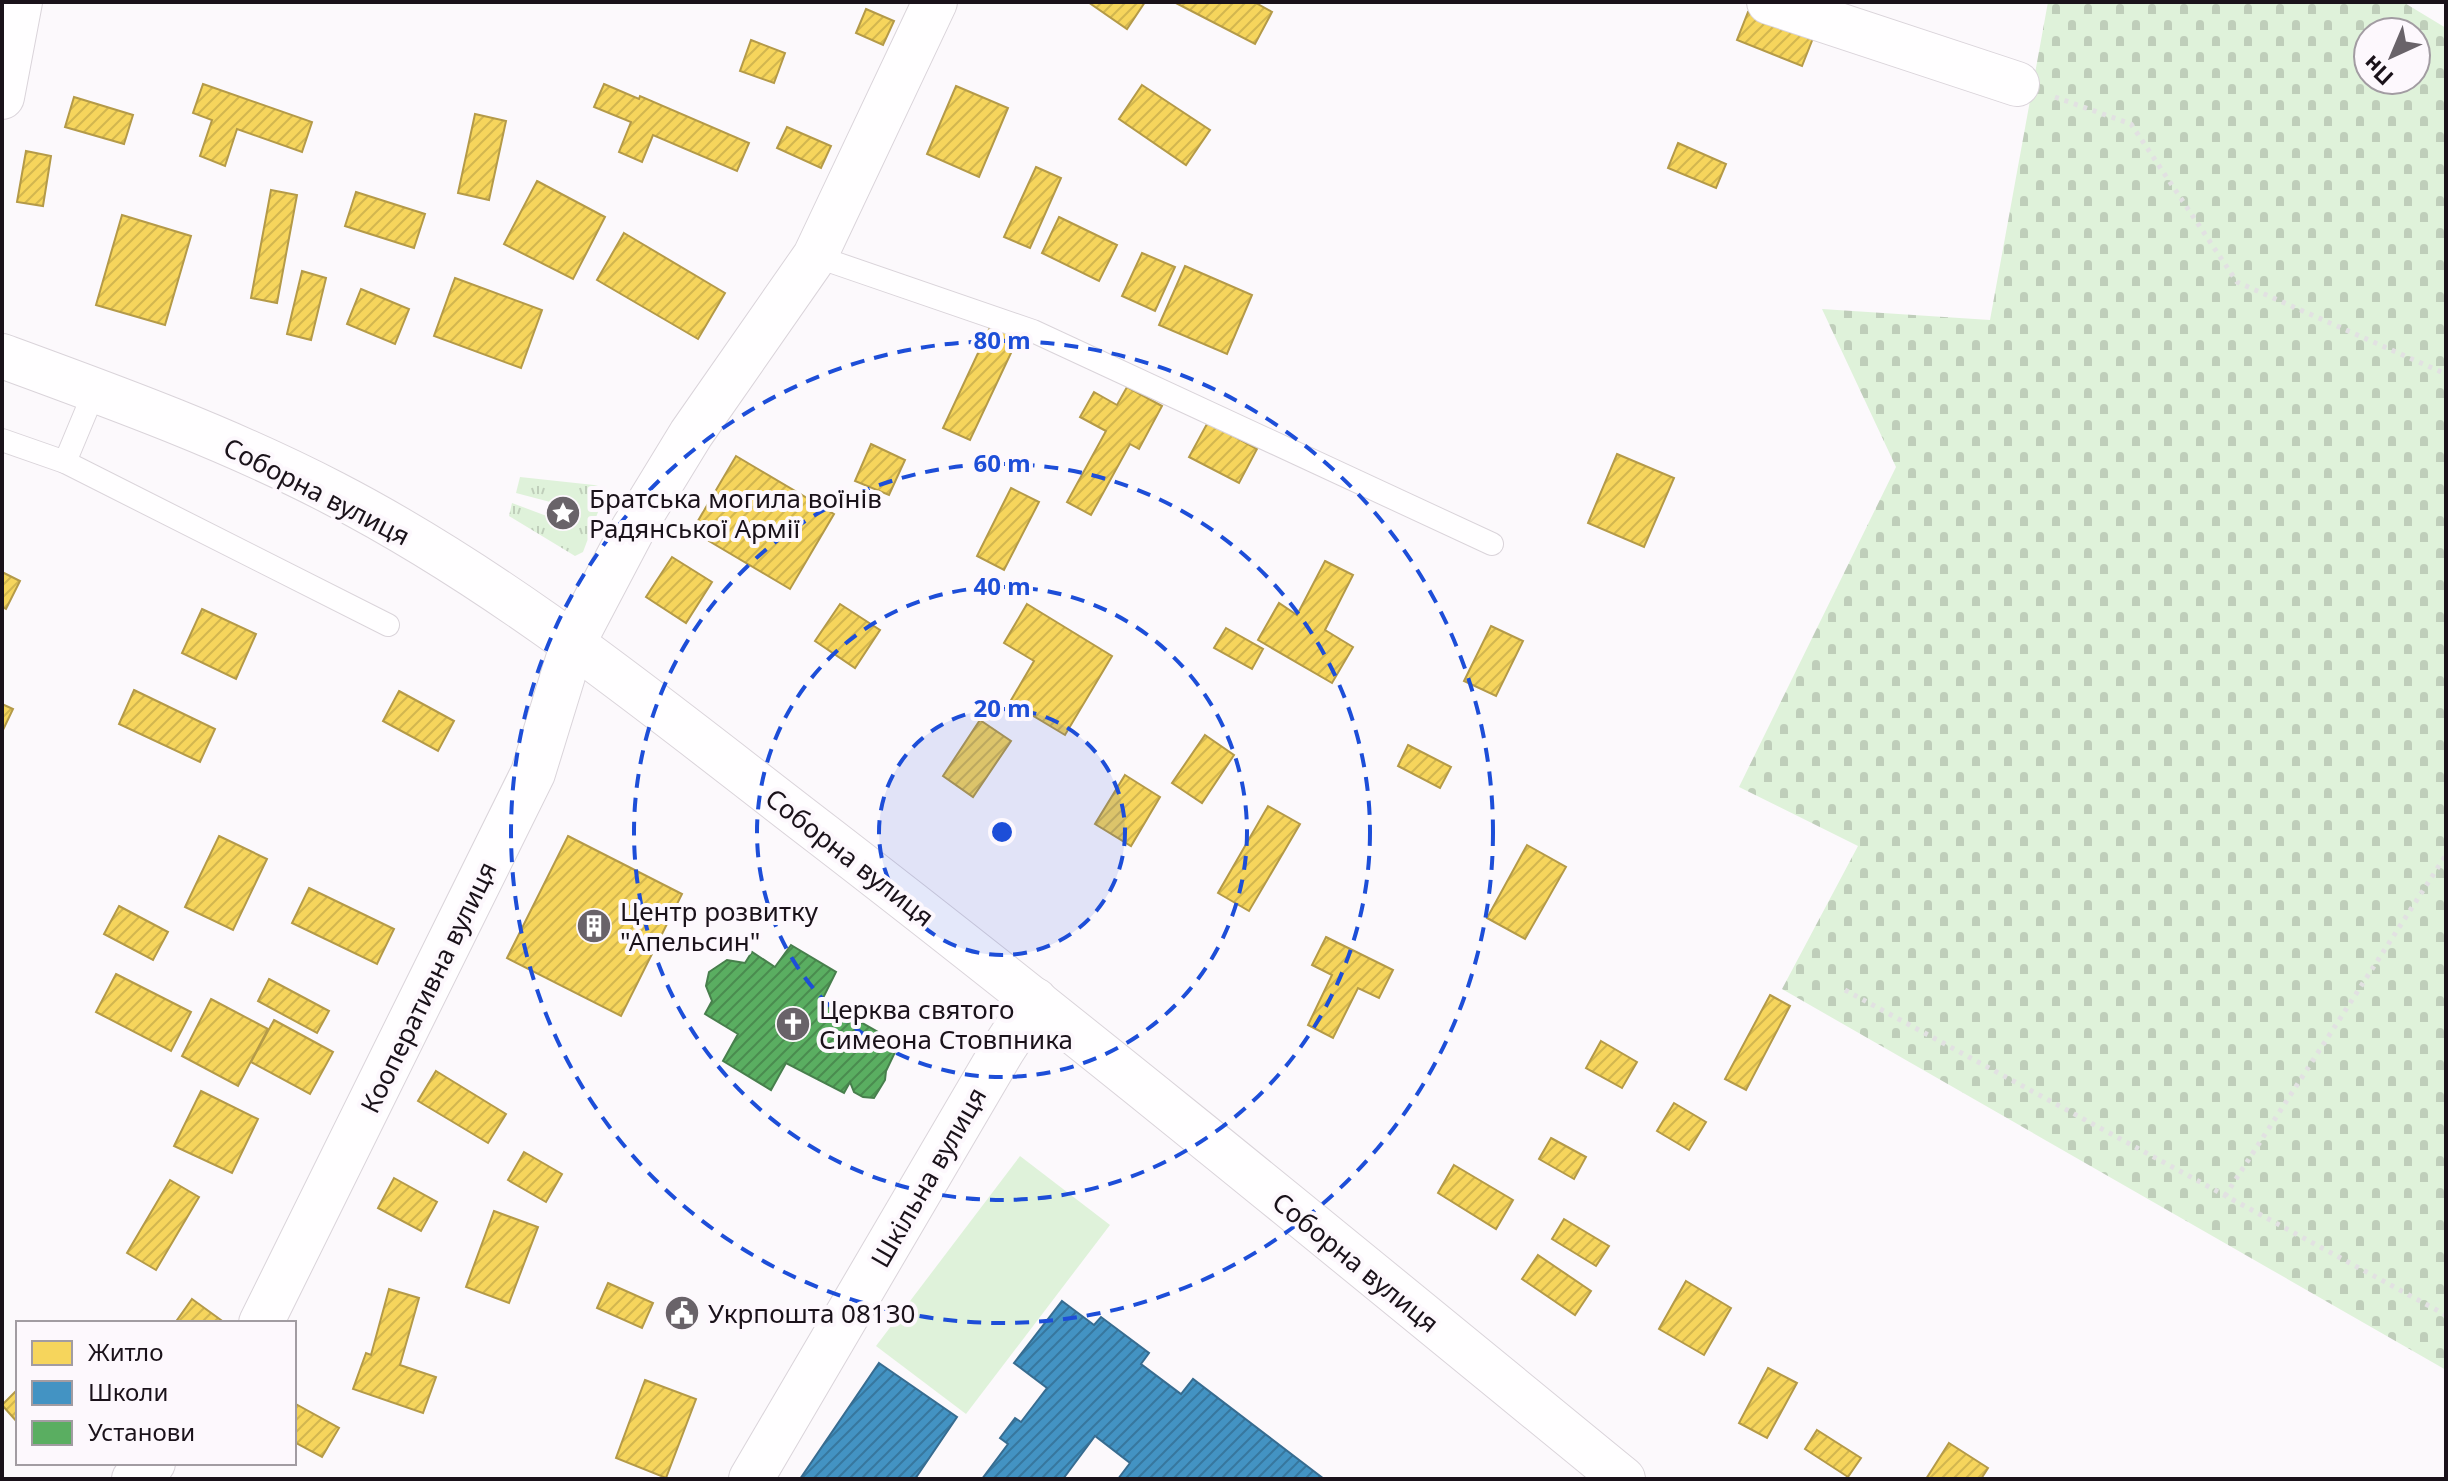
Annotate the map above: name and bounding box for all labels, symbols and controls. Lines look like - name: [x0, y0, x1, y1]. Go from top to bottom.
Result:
- north arrow: [2352, 16, 2432, 96]
- text: Пн: [2356, 49, 2399, 93]
- text: 80 m: [973, 323, 1031, 356]
- street label: Соборна вулиця: [218, 428, 416, 554]
- text: 60 m: [973, 446, 1031, 479]
- place label: Братська могила воїнів Радянської Армії: [589, 480, 882, 546]
- place icon: Братська могила воїнів Радянської Армії: [544, 494, 582, 532]
- text: 40 m: [973, 569, 1031, 602]
- text: 20 m: [973, 691, 1031, 724]
- street label: Соборна вулиця: [758, 780, 942, 934]
- centre of rings: [988, 818, 1016, 846]
- street label: Кооперативна вулиця: [351, 855, 505, 1119]
- place label: Центр розвитку "Апельсин": [620, 893, 819, 959]
- building icon: Центр розвитку "Апельсин": [575, 907, 613, 945]
- place label: Церква святого Симеона Стовпника: [819, 991, 1073, 1057]
- church icon: Церква святого Симеона Стовпника: [774, 1005, 812, 1043]
- street label: Шкільна вулиця: [862, 1080, 994, 1274]
- street label: Соборна вулиця: [1265, 1184, 1447, 1340]
- public building icon: Укрпошта 08130: [663, 1294, 701, 1332]
- place label: Укрпошта 08130: [708, 1295, 915, 1331]
- legend: [16, 1321, 296, 1465]
- text: Житло: [88, 1335, 163, 1368]
- text: Школи: [88, 1375, 168, 1408]
- text: Установи: [88, 1415, 195, 1448]

